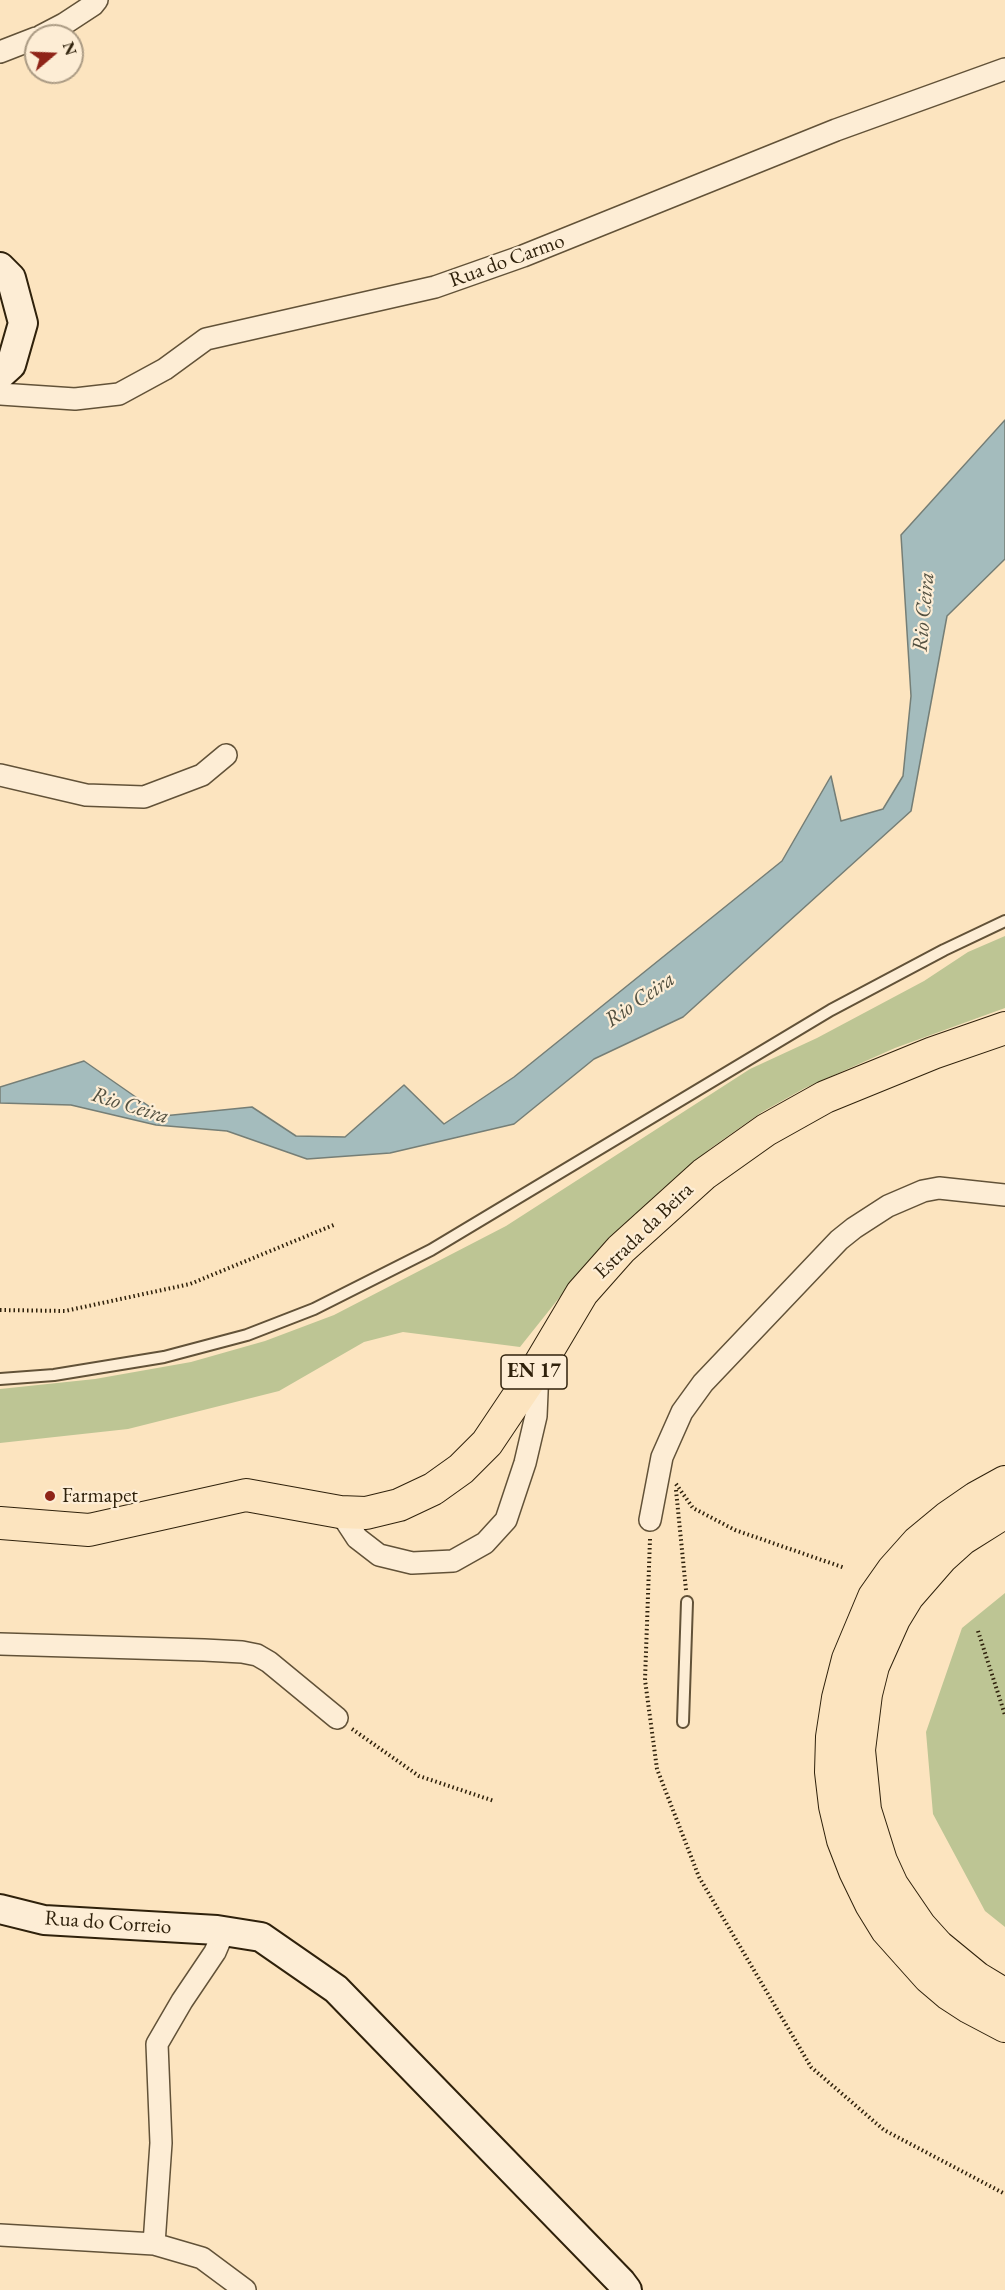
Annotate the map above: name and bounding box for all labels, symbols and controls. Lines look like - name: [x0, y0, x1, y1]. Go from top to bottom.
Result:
- north arrow: [24, 24, 84, 84]
- text: N: [58, 39, 82, 58]
- street label: Rua do Carmo: [446, 228, 568, 294]
- water label: Rio Ceira: [907, 571, 941, 653]
- water label: Rio Ceira: [600, 966, 680, 1034]
- water label: Rio Ceira: [88, 1082, 172, 1130]
- street label: Estrada da Beira: [589, 1177, 699, 1285]
- road number: EN 17: [501, 1355, 567, 1389]
- place label: Farmapet: [62, 1483, 138, 1509]
- marker: Farmapet: [43, 1489, 57, 1503]
- street label: Rua do Correio: [44, 1906, 172, 1940]

